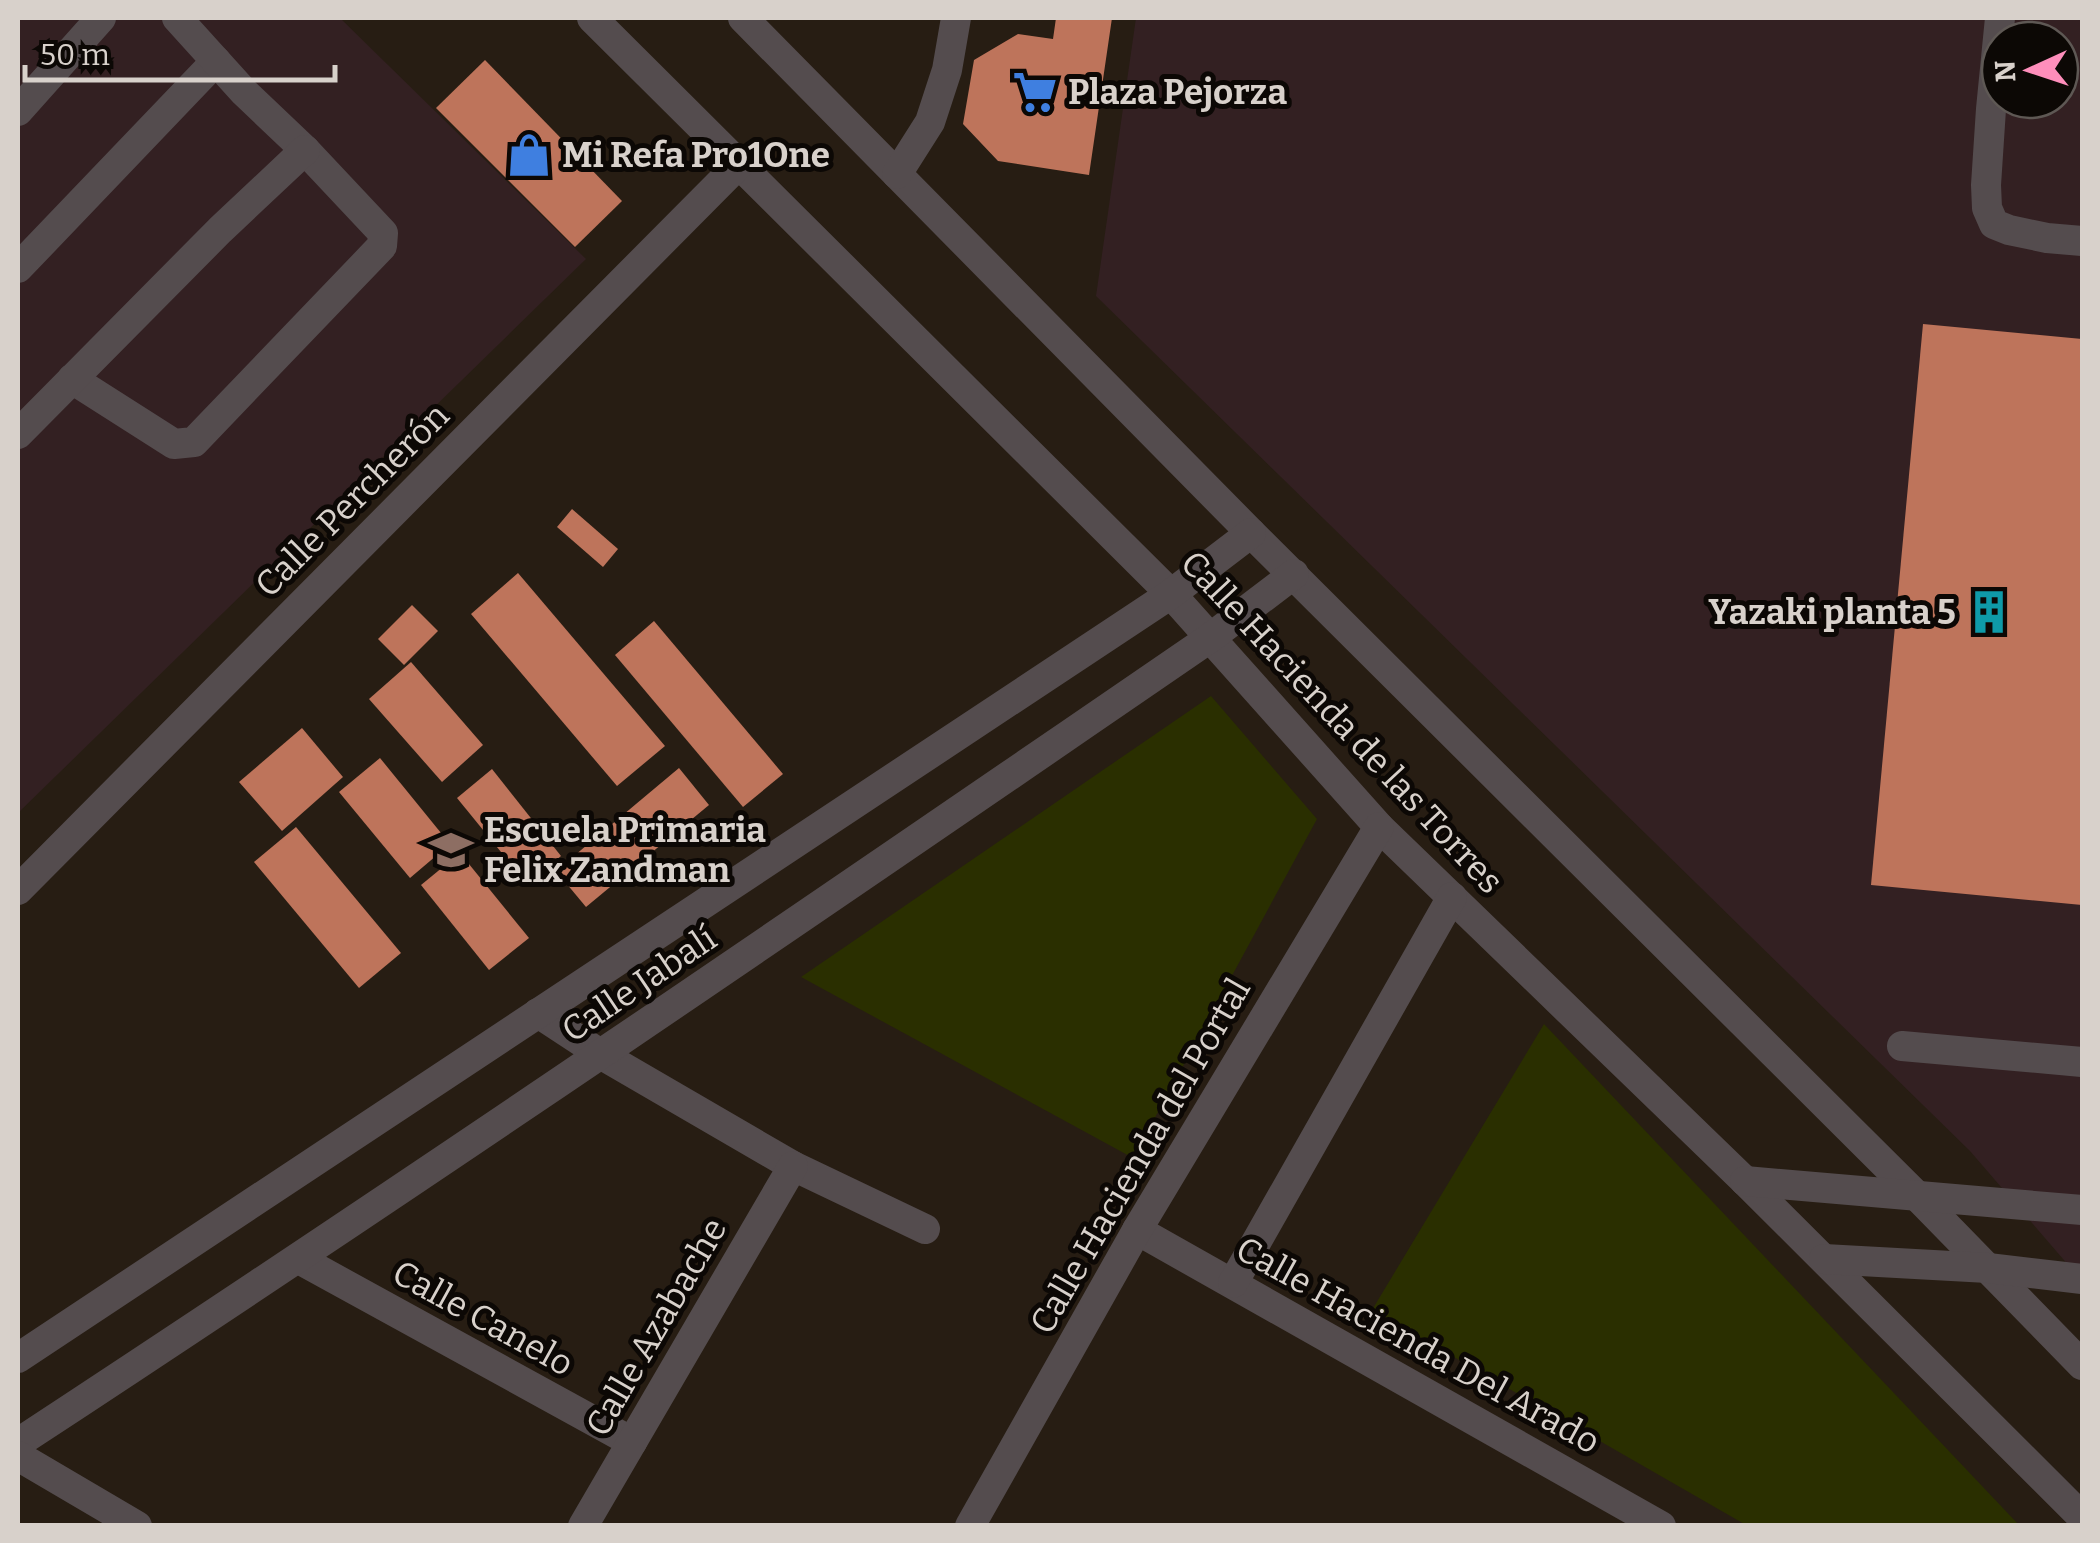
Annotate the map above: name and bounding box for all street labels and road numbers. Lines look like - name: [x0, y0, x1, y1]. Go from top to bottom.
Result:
- street label: Calle Percherón: [246, 394, 458, 606]
- street label: Calle Hacienda de las Torres: [1172, 542, 1512, 902]
- street label: Calle Jabalí: [554, 917, 725, 1051]
- street label: Calle Hacienda del Portal: [1021, 971, 1259, 1341]
- street label: Calle Azabache: [577, 1210, 735, 1444]
- street label: Calle Hacienda Del Arado: [1229, 1227, 1607, 1463]
- street label: Calle Canelo: [385, 1251, 581, 1385]

